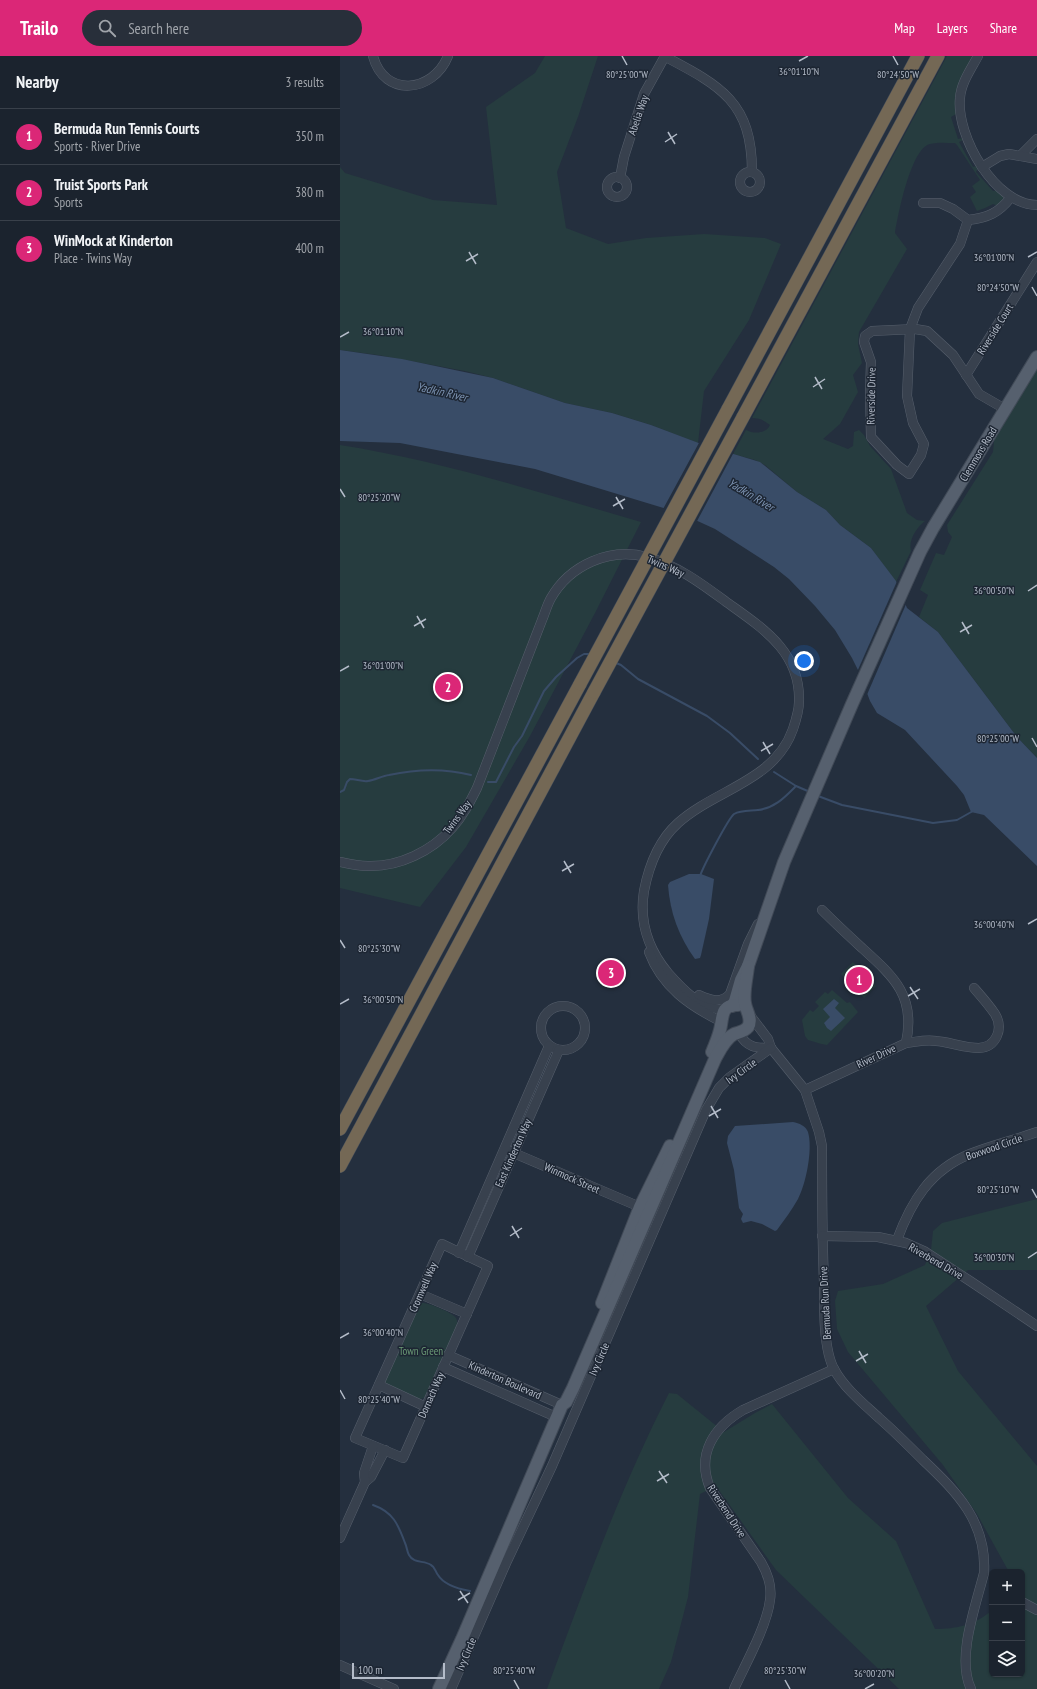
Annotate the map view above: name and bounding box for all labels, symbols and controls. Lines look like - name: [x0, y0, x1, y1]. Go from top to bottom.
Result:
- search box: [82, 10, 362, 46]
- text: Trailo: [20, 16, 58, 40]
- icon: search: [96, 17, 118, 39]
- text: Search here: [128, 19, 189, 38]
- text: Map: [894, 19, 915, 37]
- text: Layers: [937, 19, 968, 37]
- text: Share: [990, 19, 1017, 37]
- text: 36°01'10"N: [779, 65, 819, 78]
- text: 80°25'00"W: [606, 68, 648, 81]
- text: 80°24'50"W: [877, 68, 919, 81]
- text: Nearby: [16, 71, 59, 93]
- text: 3 results: [285, 74, 324, 91]
- street label: Abelia Way: [625, 92, 652, 137]
- text: Bermuda Run Tennis Courts: [54, 119, 199, 138]
- text: 1: [26, 128, 32, 145]
- text: 350 m: [295, 128, 324, 145]
- text: Sports · River Drive: [54, 138, 140, 155]
- text: Truist Sports Park: [54, 175, 148, 194]
- text: 2: [26, 184, 32, 201]
- text: 380 m: [295, 184, 324, 201]
- text: Sports: [54, 194, 83, 211]
- text: WinMock at Kinderton: [54, 231, 173, 250]
- text: 3: [26, 240, 32, 257]
- text: 400 m: [295, 240, 324, 257]
- text: Place · Twins Way: [54, 250, 132, 267]
- text: 36°01'00"N: [974, 251, 1014, 264]
- text: 80°24'50"W: [977, 281, 1019, 294]
- street label: Riverside Court: [974, 301, 1016, 357]
- text: 36°01'10"N: [363, 325, 403, 338]
- street label: Riverside Drive: [864, 367, 879, 425]
- water label: Yadkin River: [416, 378, 470, 405]
- street label: Clemmons Road: [956, 424, 1000, 484]
- water label: Yadkin River: [725, 475, 778, 515]
- text: 80°25'20"W: [358, 491, 400, 504]
- street label: Twins Way: [645, 552, 687, 581]
- text: 36°00'50"N: [974, 584, 1014, 597]
- your location: [794, 651, 814, 671]
- text: 36°01'00"N: [363, 659, 403, 672]
- pin: 2: [435, 672, 461, 702]
- text: 80°25'00"W: [977, 732, 1019, 745]
- street label: Twins Way: [440, 796, 475, 837]
- text: 36°00'40"N: [974, 918, 1014, 931]
- text: 80°25'30"W: [358, 942, 400, 955]
- pin: 3: [598, 958, 624, 988]
- pin: 1: [846, 965, 872, 995]
- text: 36°00'50"N: [363, 993, 403, 1006]
- street label: River Drive: [854, 1041, 898, 1071]
- street label: Ivy Circle: [723, 1055, 759, 1087]
- street label: East Kinderton Way: [492, 1116, 535, 1189]
- street label: Boxwood Circle: [964, 1131, 1024, 1163]
- street label: Winmock Street: [542, 1159, 602, 1197]
- text: 80°25'10"W: [977, 1183, 1019, 1196]
- street label: Riverbend Drive: [906, 1240, 966, 1282]
- text: 36°00'30"N: [974, 1251, 1014, 1264]
- street label: Cromwell Way: [406, 1259, 441, 1314]
- street label: Bermuda Run Drive: [816, 1266, 834, 1340]
- text: 36°00'40"N: [363, 1326, 403, 1339]
- street label: Ivy Circle: [586, 1340, 613, 1378]
- park label: Town Green: [399, 1344, 443, 1358]
- street label: Kinderton Boulevard: [466, 1358, 544, 1402]
- street label: Dornach Way: [415, 1369, 448, 1420]
- text: 80°25'40"W: [358, 1393, 400, 1406]
- street label: Riverbend Drive: [705, 1482, 750, 1541]
- map controls: [989, 1569, 1025, 1677]
- button: +: [989, 1569, 1025, 1605]
- button: −: [989, 1605, 1025, 1641]
- street label: Ivy Circle: [453, 1635, 479, 1673]
- button: layers: [989, 1641, 1025, 1677]
- scale bar: [352, 1661, 445, 1680]
- text: 100 m: [358, 1663, 382, 1677]
- text: 80°25'40"W: [493, 1664, 535, 1677]
- text: 80°25'30"W: [764, 1664, 806, 1677]
- text: 36°00'20"N: [854, 1667, 894, 1680]

